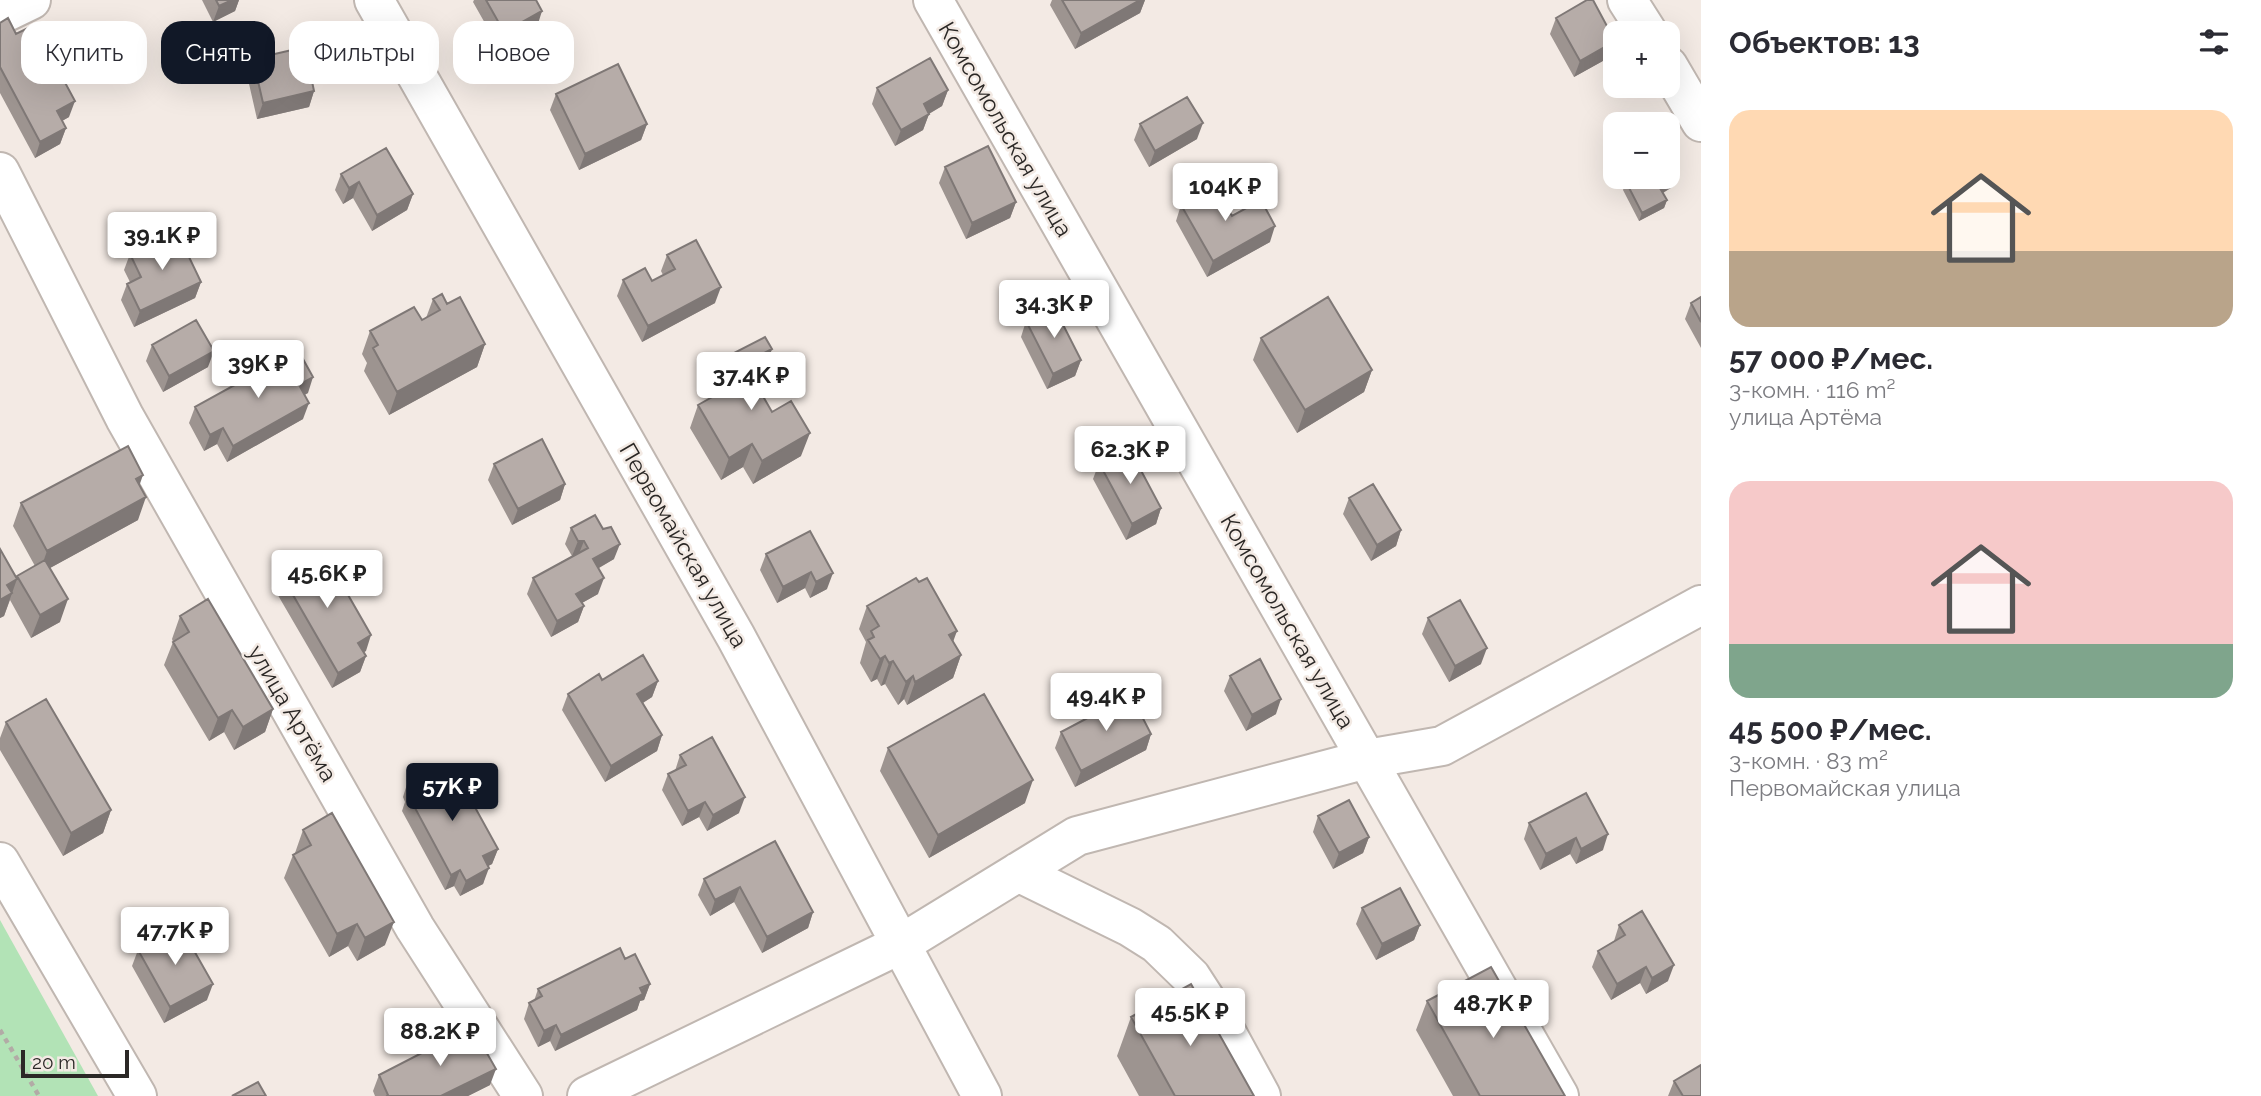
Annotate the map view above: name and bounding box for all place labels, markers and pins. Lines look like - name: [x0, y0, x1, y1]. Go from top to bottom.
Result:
- pin: 104K ₽: [1168, 164, 1282, 223]
- pin: 39.1K ₽: [97, 212, 227, 272]
- pin: 34.3K ₽: [989, 280, 1119, 340]
- pin: 39K ₽: [209, 340, 307, 400]
- pin: 37.4K ₽: [686, 352, 816, 412]
- pin: 62.3K ₽: [1065, 426, 1195, 486]
- pin: 45.6K ₽: [262, 550, 392, 610]
- pin: 49.4K ₽: [1041, 674, 1171, 733]
- pin: 57K ₽: [403, 764, 501, 823]
- pin: 47.7K ₽: [110, 908, 240, 967]
- pin: 48.7K ₽: [1428, 981, 1558, 1040]
- pin: 45.5K ₽: [1125, 988, 1255, 1048]
- pin: 88.2K ₽: [375, 1009, 505, 1068]

